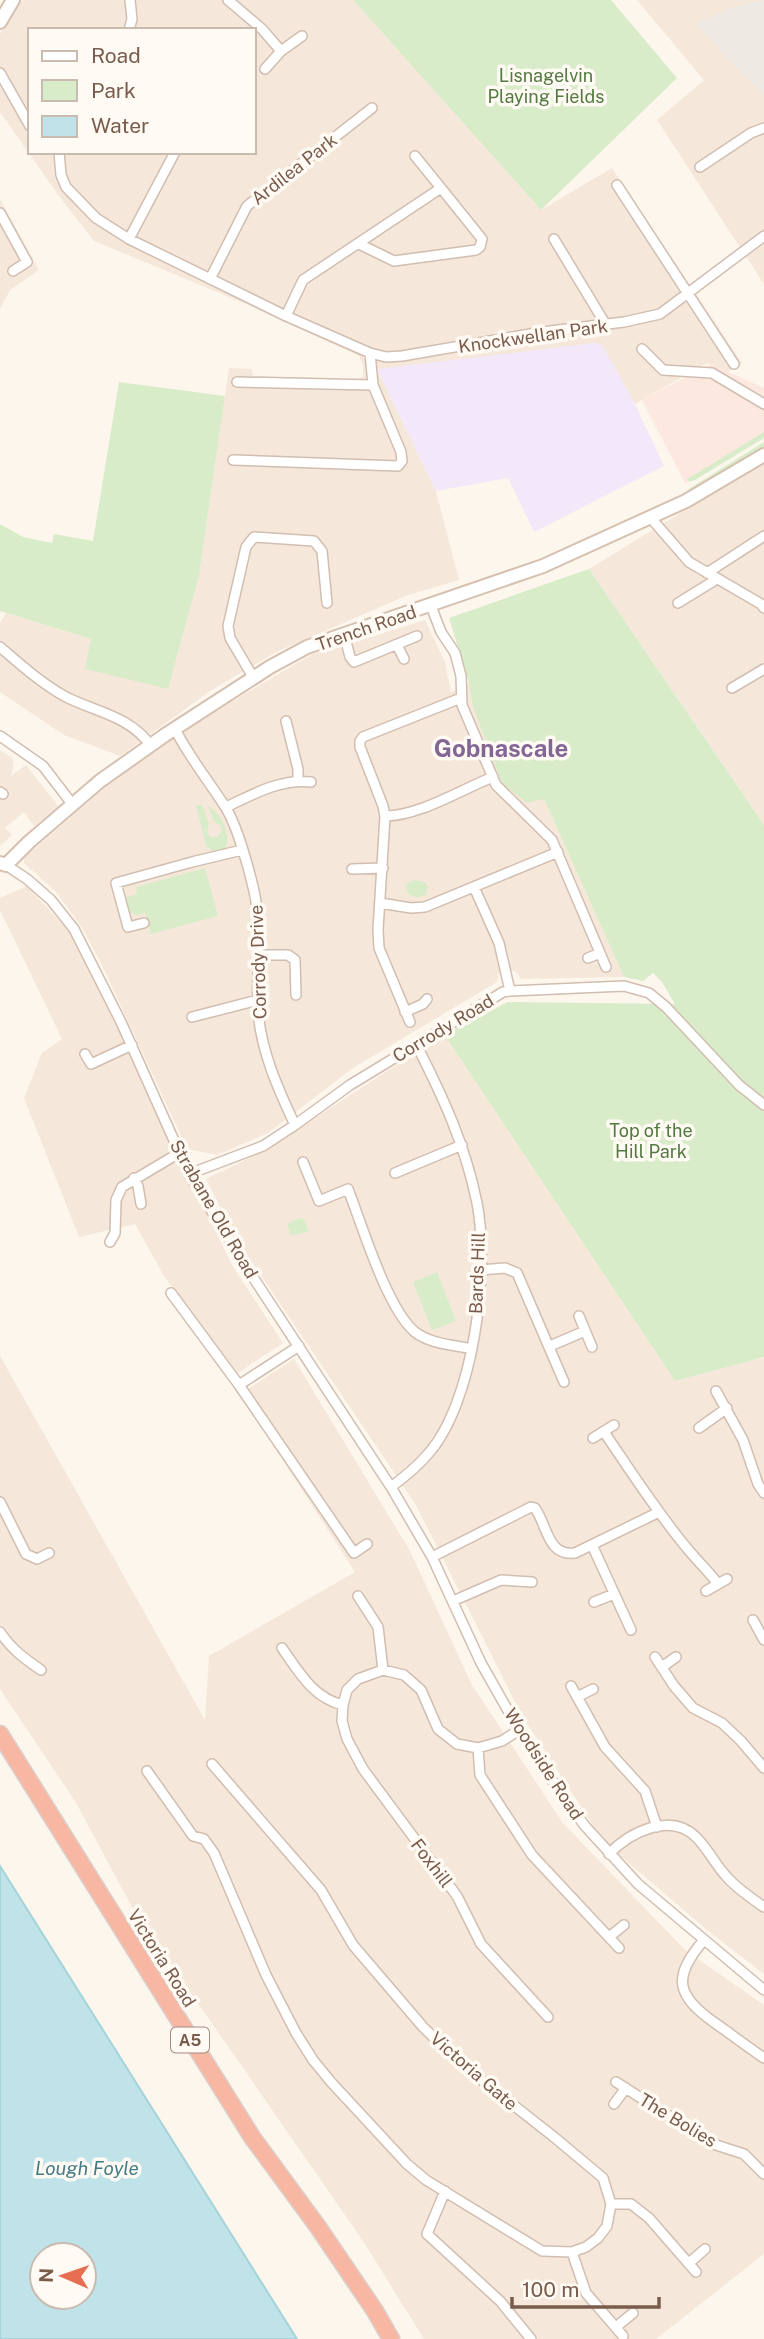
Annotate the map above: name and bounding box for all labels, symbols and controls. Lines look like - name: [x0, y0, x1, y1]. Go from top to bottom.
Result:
- legend: [28, 28, 256, 154]
- text: Road: [91, 43, 141, 68]
- park label: Lisnagelvin Playing Fields: [488, 65, 604, 107]
- text: Park: [91, 78, 136, 103]
- text: Water: [91, 113, 149, 138]
- street label: Ardilea Park: [247, 129, 341, 209]
- street label: Knockwellan Park: [457, 315, 609, 357]
- street label: Trench Road: [313, 601, 419, 655]
- district label: Gobnascale: [434, 734, 568, 762]
- street label: Corrody Drive: [246, 904, 270, 1020]
- street label: Corrody Road: [389, 990, 497, 1066]
- park label: Top of the Hill Park: [609, 1120, 693, 1162]
- street label: Strabane Old Road: [166, 1136, 262, 1282]
- street label: Bards Hill: [465, 1232, 489, 1314]
- street label: Woodside Road: [500, 1704, 588, 1824]
- street label: Foxhill: [407, 1834, 457, 1892]
- street label: Victoria Road: [124, 1905, 200, 2011]
- road number: A5: [171, 2028, 209, 2052]
- street label: Victoria Gate: [426, 2028, 522, 2114]
- street label: The Bolies: [635, 2089, 721, 2151]
- water label: Lough Foyle: [35, 2157, 139, 2179]
- north arrow: [28, 2241, 98, 2311]
- scale bar: [512, 2266, 659, 2310]
- text: N: [35, 2268, 57, 2283]
- text: 100 m: [522, 2277, 579, 2302]

